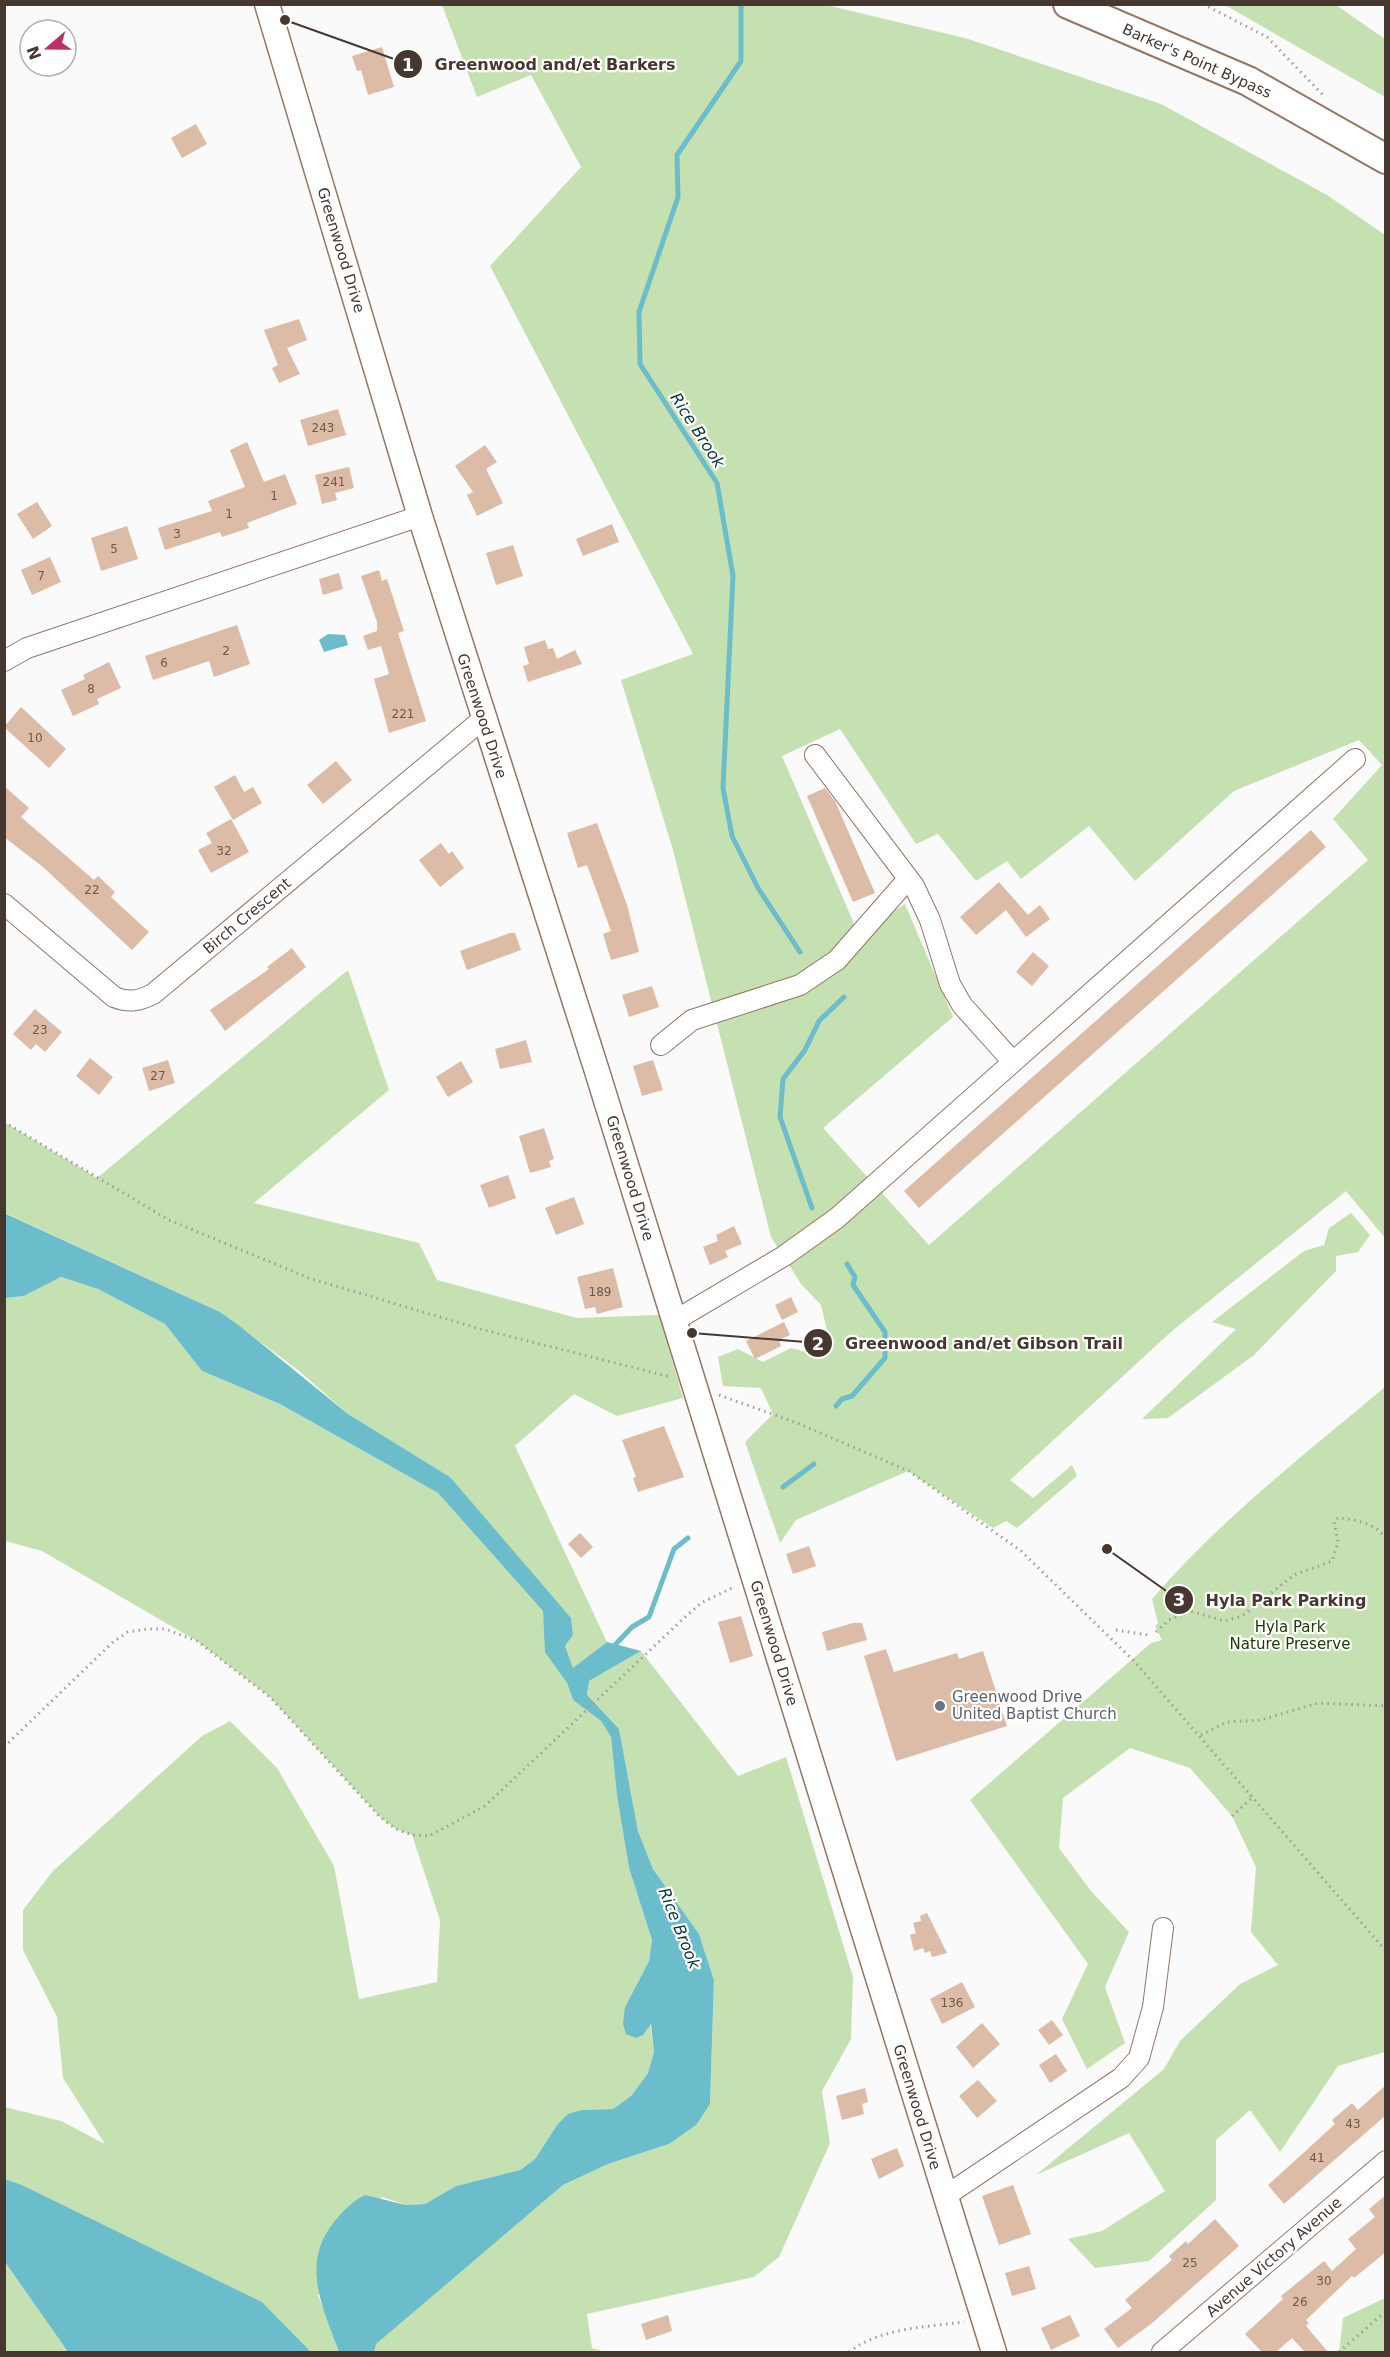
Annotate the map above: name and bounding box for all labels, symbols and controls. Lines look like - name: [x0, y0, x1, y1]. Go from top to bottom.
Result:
- north arrow: [18, 18, 78, 78]
- street label: Barker's Point Bypass: [1120, 20, 1275, 102]
- text: N: [23, 43, 46, 63]
- callout: Greenwood and/et Barkers: [393, 47, 688, 81]
- text: 1: [402, 54, 414, 75]
- text: Greenwood and/et Barkers: [435, 55, 675, 74]
- street label: Greenwood Drive: [313, 185, 369, 315]
- water label: Rice Brook: [666, 389, 729, 472]
- house number: 243: [312, 421, 334, 435]
- house number: 241: [323, 475, 345, 489]
- house number: 1: [270, 489, 278, 503]
- house number: 1: [225, 507, 233, 521]
- house number: 3: [173, 527, 181, 541]
- house number: 5: [110, 542, 118, 556]
- house number: 7: [37, 569, 45, 583]
- house number: 2: [222, 644, 230, 658]
- street label: Greenwood Drive: [453, 651, 511, 781]
- house number: 6: [160, 656, 168, 670]
- house number: 8: [87, 682, 95, 696]
- house number: 221: [392, 707, 414, 721]
- house number: 10: [27, 731, 43, 745]
- house number: 32: [216, 844, 232, 858]
- street label: Birch Crescent: [199, 874, 295, 958]
- house number: 22: [84, 883, 100, 897]
- house number: 23: [32, 1023, 48, 1037]
- house number: 27: [150, 1069, 166, 1083]
- street label: Greenwood Drive: [602, 1113, 658, 1243]
- house number: 189: [589, 1285, 611, 1299]
- callout: Greenwood and/et Gibson Trail: [803, 1326, 1135, 1360]
- text: 2: [812, 1333, 824, 1354]
- text: Greenwood and/et Gibson Trail: [845, 1334, 1123, 1353]
- street label: Greenwood Drive: [746, 1578, 802, 1708]
- callout: Hyla Park Parking: [1164, 1583, 1379, 1617]
- text: 3: [1173, 1589, 1185, 1610]
- text: Hyla Park Parking: [1206, 1591, 1366, 1610]
- park label: Hyla Park Nature Preserve: [1230, 1618, 1350, 1653]
- place label: Greenwood Drive United Baptist Church: [952, 1688, 1117, 1723]
- marker: Greenwood Drive United Baptist Church: [933, 1699, 947, 1713]
- water label: Rice Brook: [655, 1885, 705, 1972]
- house number: 136: [941, 1996, 963, 2010]
- street label: Greenwood Drive: [889, 2042, 945, 2172]
- house number: 43: [1345, 2117, 1361, 2131]
- house number: 41: [1309, 2151, 1325, 2165]
- street label: Avenue Victory Avenue: [1203, 2193, 1345, 2321]
- house number: 25: [1182, 2256, 1198, 2270]
- house number: 30: [1316, 2274, 1332, 2288]
- house number: 26: [1292, 2295, 1308, 2309]

